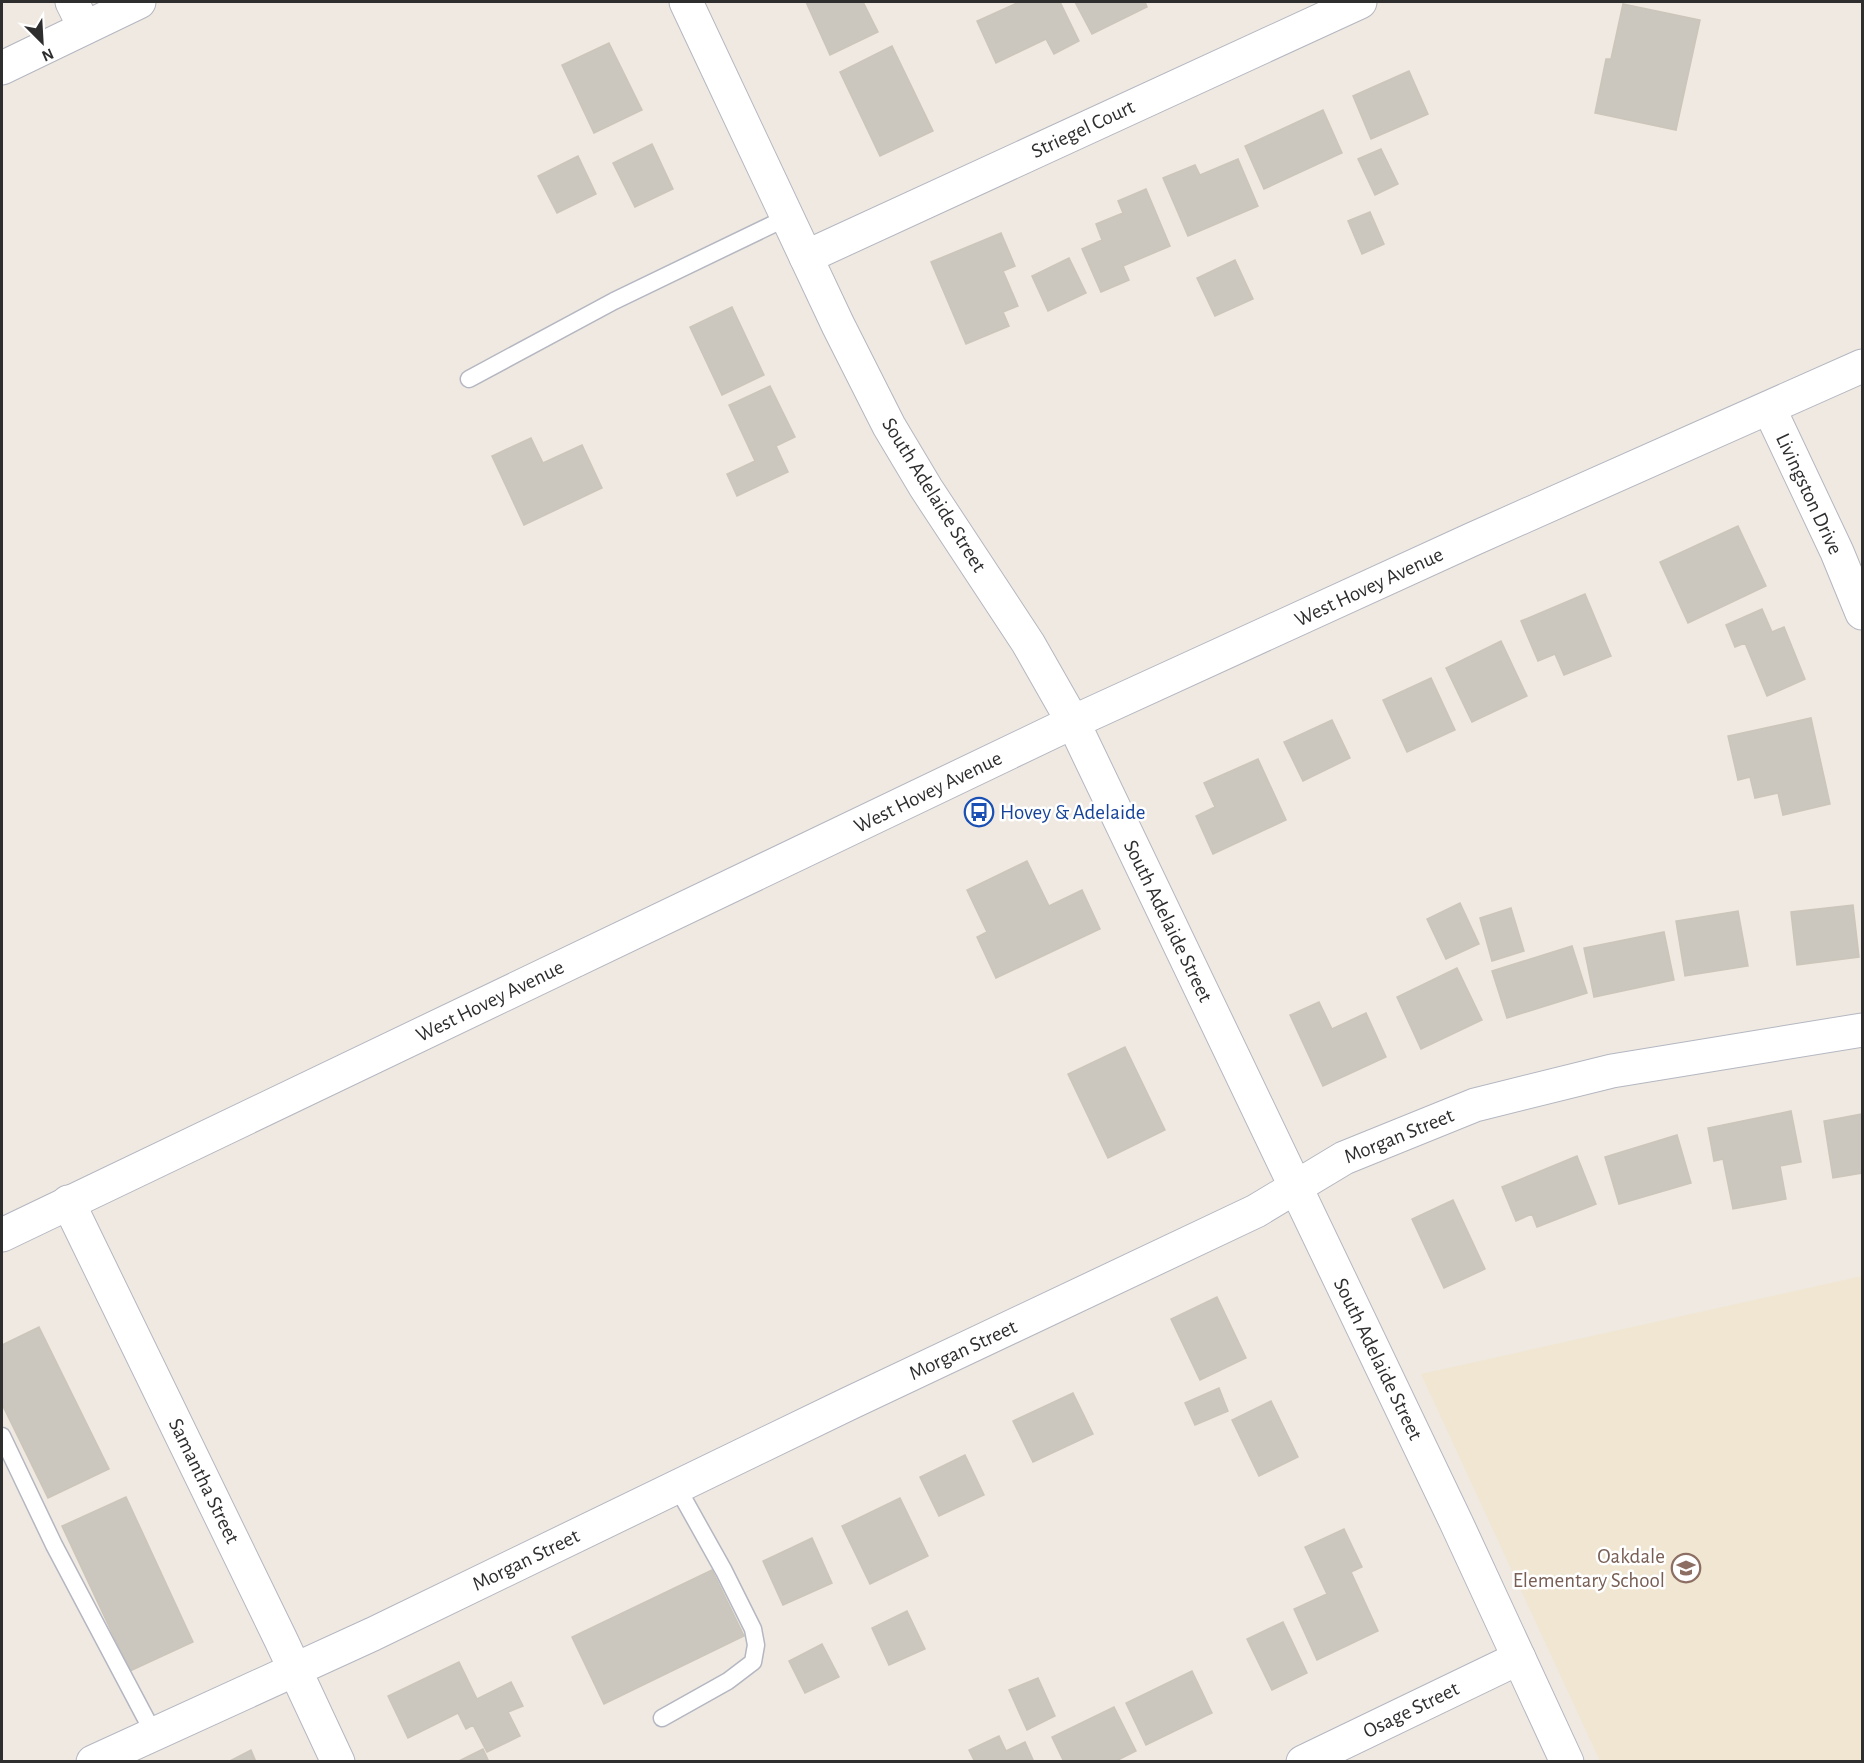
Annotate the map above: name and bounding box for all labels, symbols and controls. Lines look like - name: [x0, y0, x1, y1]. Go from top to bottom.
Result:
- north arrow: [12, 12, 72, 72]
- text: N: [39, 45, 56, 64]
- street label: Striegel Court: [1028, 96, 1138, 162]
- street label: South Adelaide Street: [878, 414, 990, 576]
- street label: Livingston Drive: [1772, 430, 1846, 558]
- street label: West Hovey Avenue: [1291, 543, 1447, 631]
- street label: West Hovey Avenue: [851, 747, 1005, 837]
- bus stop icon: Hovey & Adelaide: [963, 796, 995, 828]
- place label: Hovey & Adelaide: [1000, 802, 1146, 823]
- street label: South Adelaide Street: [1120, 837, 1216, 1006]
- street label: West Hovey Avenue: [413, 956, 567, 1046]
- street label: Morgan Street: [1341, 1104, 1457, 1168]
- street label: South Adelaide Street: [1330, 1275, 1426, 1444]
- street label: Morgan Street: [906, 1316, 1020, 1384]
- street label: Samantha Street: [165, 1415, 243, 1547]
- street label: Morgan Street: [469, 1525, 583, 1595]
- place label: Oakdale Elementary School: [1513, 1546, 1665, 1591]
- school or university icon: Oakdale Elementary School: [1670, 1552, 1702, 1584]
- street label: Osage Street: [1360, 1678, 1462, 1742]

